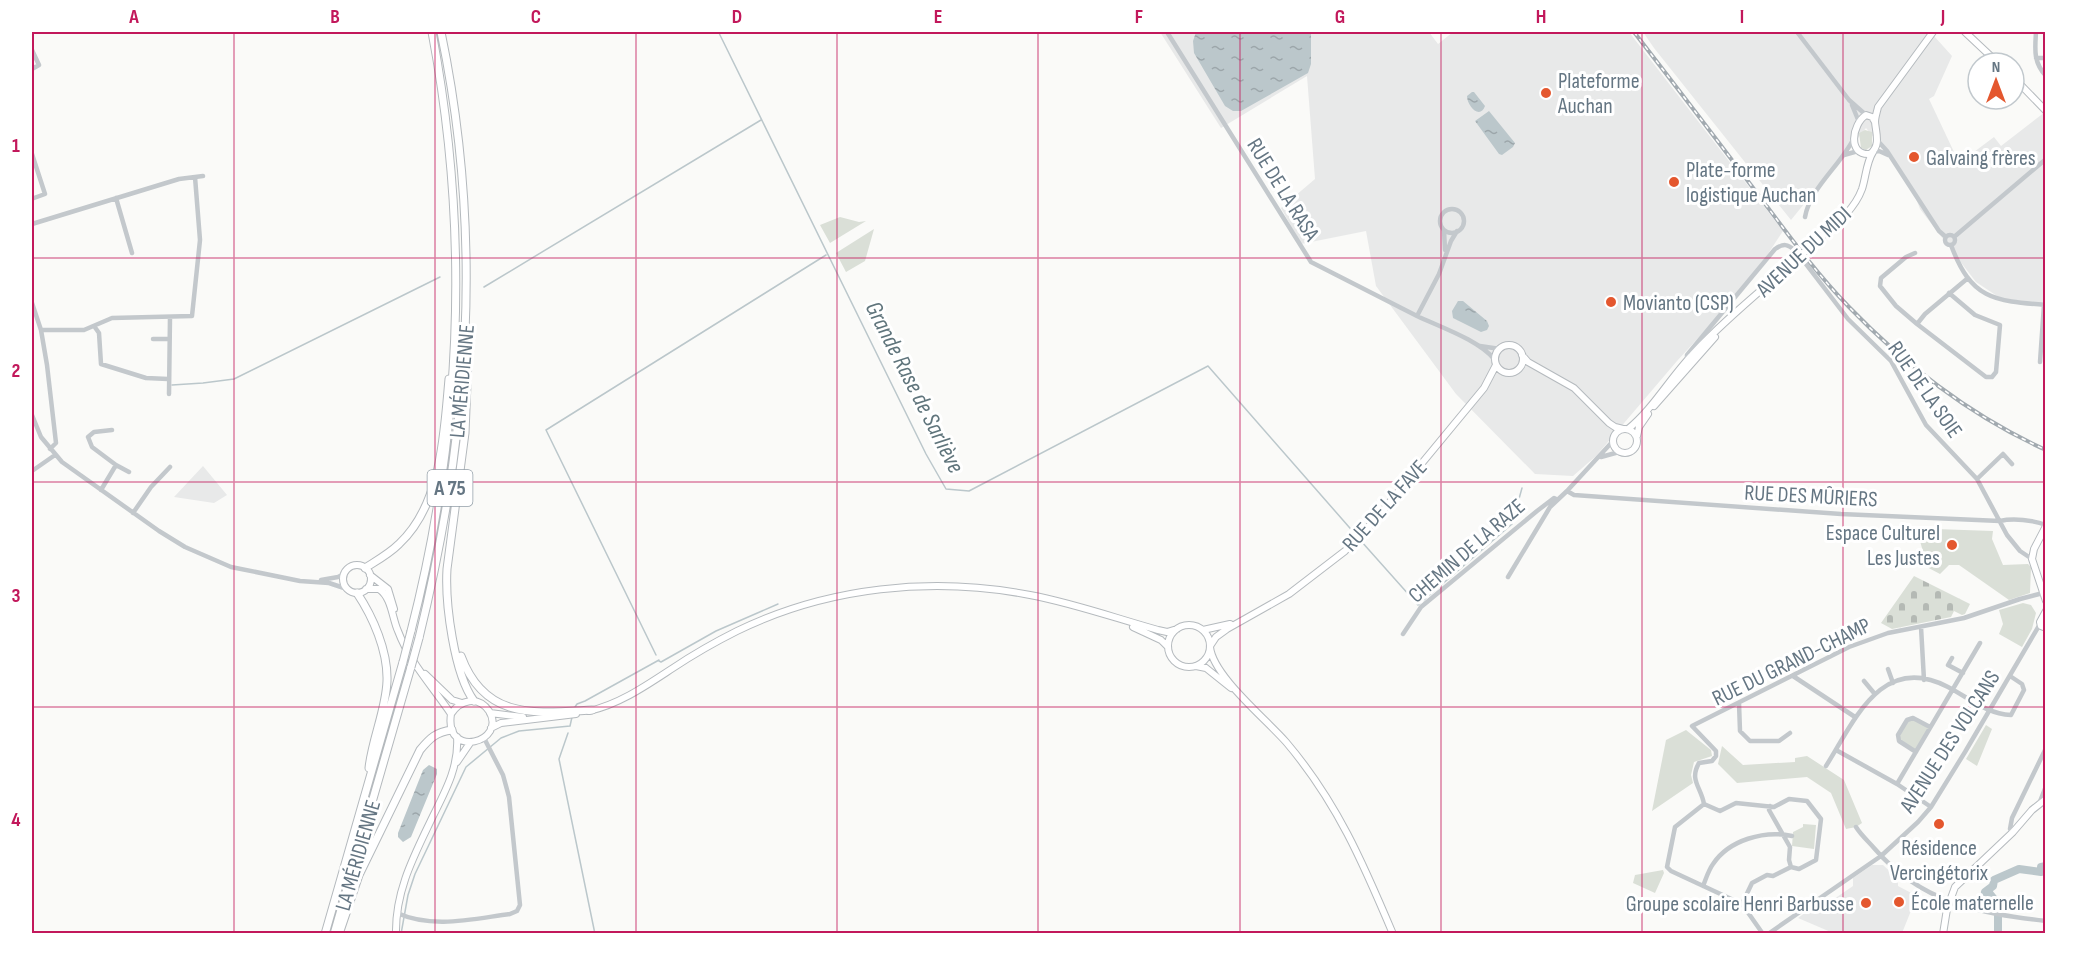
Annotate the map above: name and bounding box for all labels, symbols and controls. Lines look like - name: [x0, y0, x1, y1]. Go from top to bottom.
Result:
- text: A: [128, 5, 139, 29]
- text: B: [330, 5, 340, 29]
- text: C: [531, 5, 541, 29]
- text: D: [732, 5, 742, 29]
- text: E: [934, 5, 942, 29]
- text: F: [1135, 5, 1143, 29]
- text: G: [1335, 5, 1345, 29]
- text: H: [1536, 5, 1546, 29]
- text: I: [1740, 5, 1744, 29]
- text: J: [1940, 5, 1945, 29]
- north arrow: [1966, 51, 2026, 111]
- text: N: [1992, 58, 2000, 77]
- place label: Plateforme Auchan: [1557, 68, 1640, 120]
- marker: Plateforme Auchan: [1539, 86, 1553, 100]
- street label: RUE DE LA RASA: [1240, 133, 1325, 247]
- text: 1: [12, 134, 20, 158]
- place label: Galvaing frères: [1926, 145, 2036, 172]
- marker: Galvaing frères: [1907, 150, 1921, 164]
- place label: Plate-forme logistique Auchan: [1686, 157, 1816, 209]
- marker: Plate-forme logistique Auchan: [1667, 175, 1681, 189]
- street label: AVENUE DU MIDI: [1750, 201, 1857, 304]
- place label: Movianto (CSP): [1623, 290, 1734, 317]
- marker: Movianto (CSP): [1604, 295, 1618, 309]
- water label: Grande Rase de Sarliève: [859, 296, 970, 478]
- street label: LA MÉRIDIENNE: [444, 323, 481, 439]
- street label: RUE DE LA SOIE: [1882, 336, 1968, 443]
- text: 2: [12, 359, 20, 383]
- street label: RUE DE LA FAVE: [1337, 455, 1433, 557]
- road number: A 75: [428, 470, 472, 506]
- street label: RUE DES MÛRIERS: [1744, 480, 1878, 513]
- street label: CHEMIN DE LA RAZE: [1403, 493, 1531, 609]
- place label: Espace Culturel Les Justes: [1826, 520, 1940, 572]
- marker: Espace Culturel Les Justes: [1945, 538, 1959, 552]
- text: 3: [12, 584, 21, 608]
- street label: RUE DU GRAND-CHAMP: [1708, 612, 1875, 712]
- street label: AVENUE DES VOLCANS: [1894, 666, 2006, 819]
- street label: LA MÉRIDIENNE: [330, 797, 387, 914]
- text: 4: [11, 808, 21, 832]
- marker: Résidence Vercingétorix: [1932, 817, 1946, 831]
- place label: Résidence Vercingétorix: [1890, 835, 1989, 887]
- place label: École maternelle: [1911, 890, 2034, 917]
- place label: Groupe scolaire Henri Barbusse: [1626, 891, 1854, 918]
- marker: École maternelle: [1892, 895, 1906, 909]
- marker: Groupe scolaire Henri Barbusse: [1859, 896, 1873, 910]

